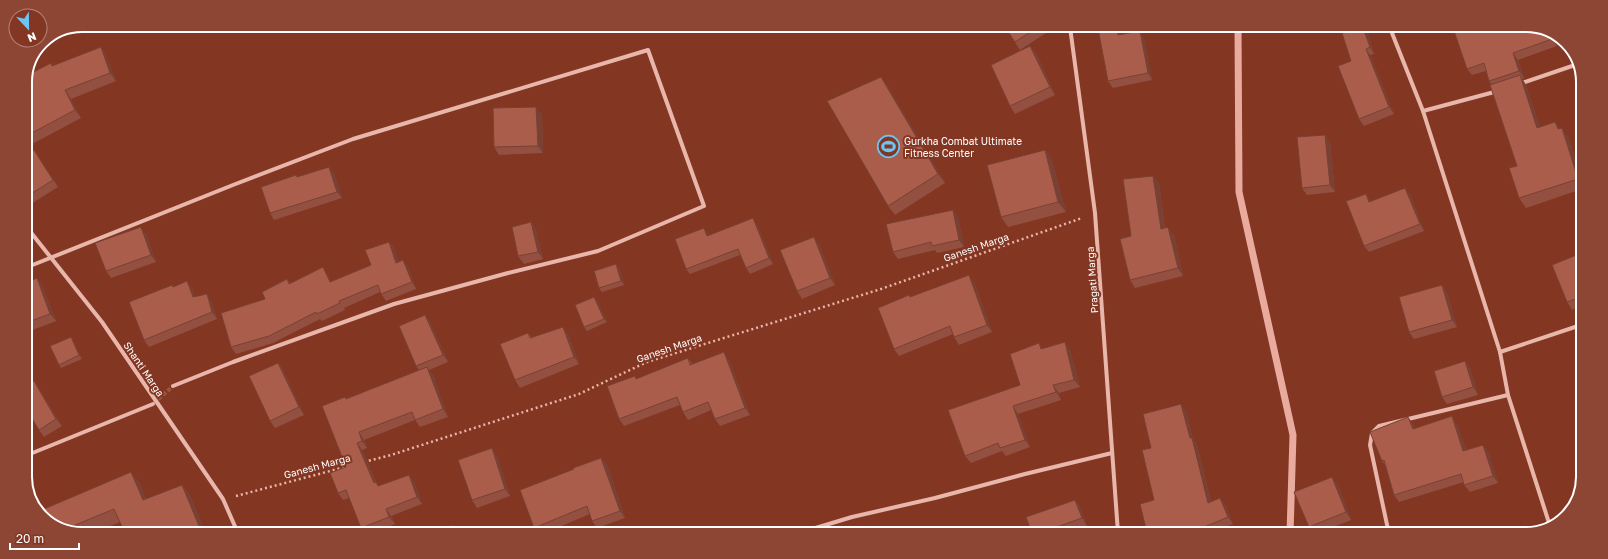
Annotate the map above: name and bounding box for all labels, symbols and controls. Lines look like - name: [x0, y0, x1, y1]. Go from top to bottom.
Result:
- north arrow: [8, 8, 48, 48]
- text: N: [26, 30, 38, 45]
- sports icon: Gurkha Combat Ultimate Fitness Center: [876, 134, 902, 160]
- place label: Gurkha Combat Ultimate Fitness Center: [904, 135, 1022, 159]
- street label: Ganesh Marga: [942, 230, 1010, 264]
- street label: Pragati Marga: [1084, 246, 1100, 314]
- street label: Ganesh Marga: [635, 331, 703, 365]
- street label: Shanti Marga: [121, 339, 167, 399]
- street label: Ganesh Marga: [282, 451, 352, 481]
- scale bar: [10, 525, 79, 551]
- text: 20 m: [16, 531, 44, 546]

